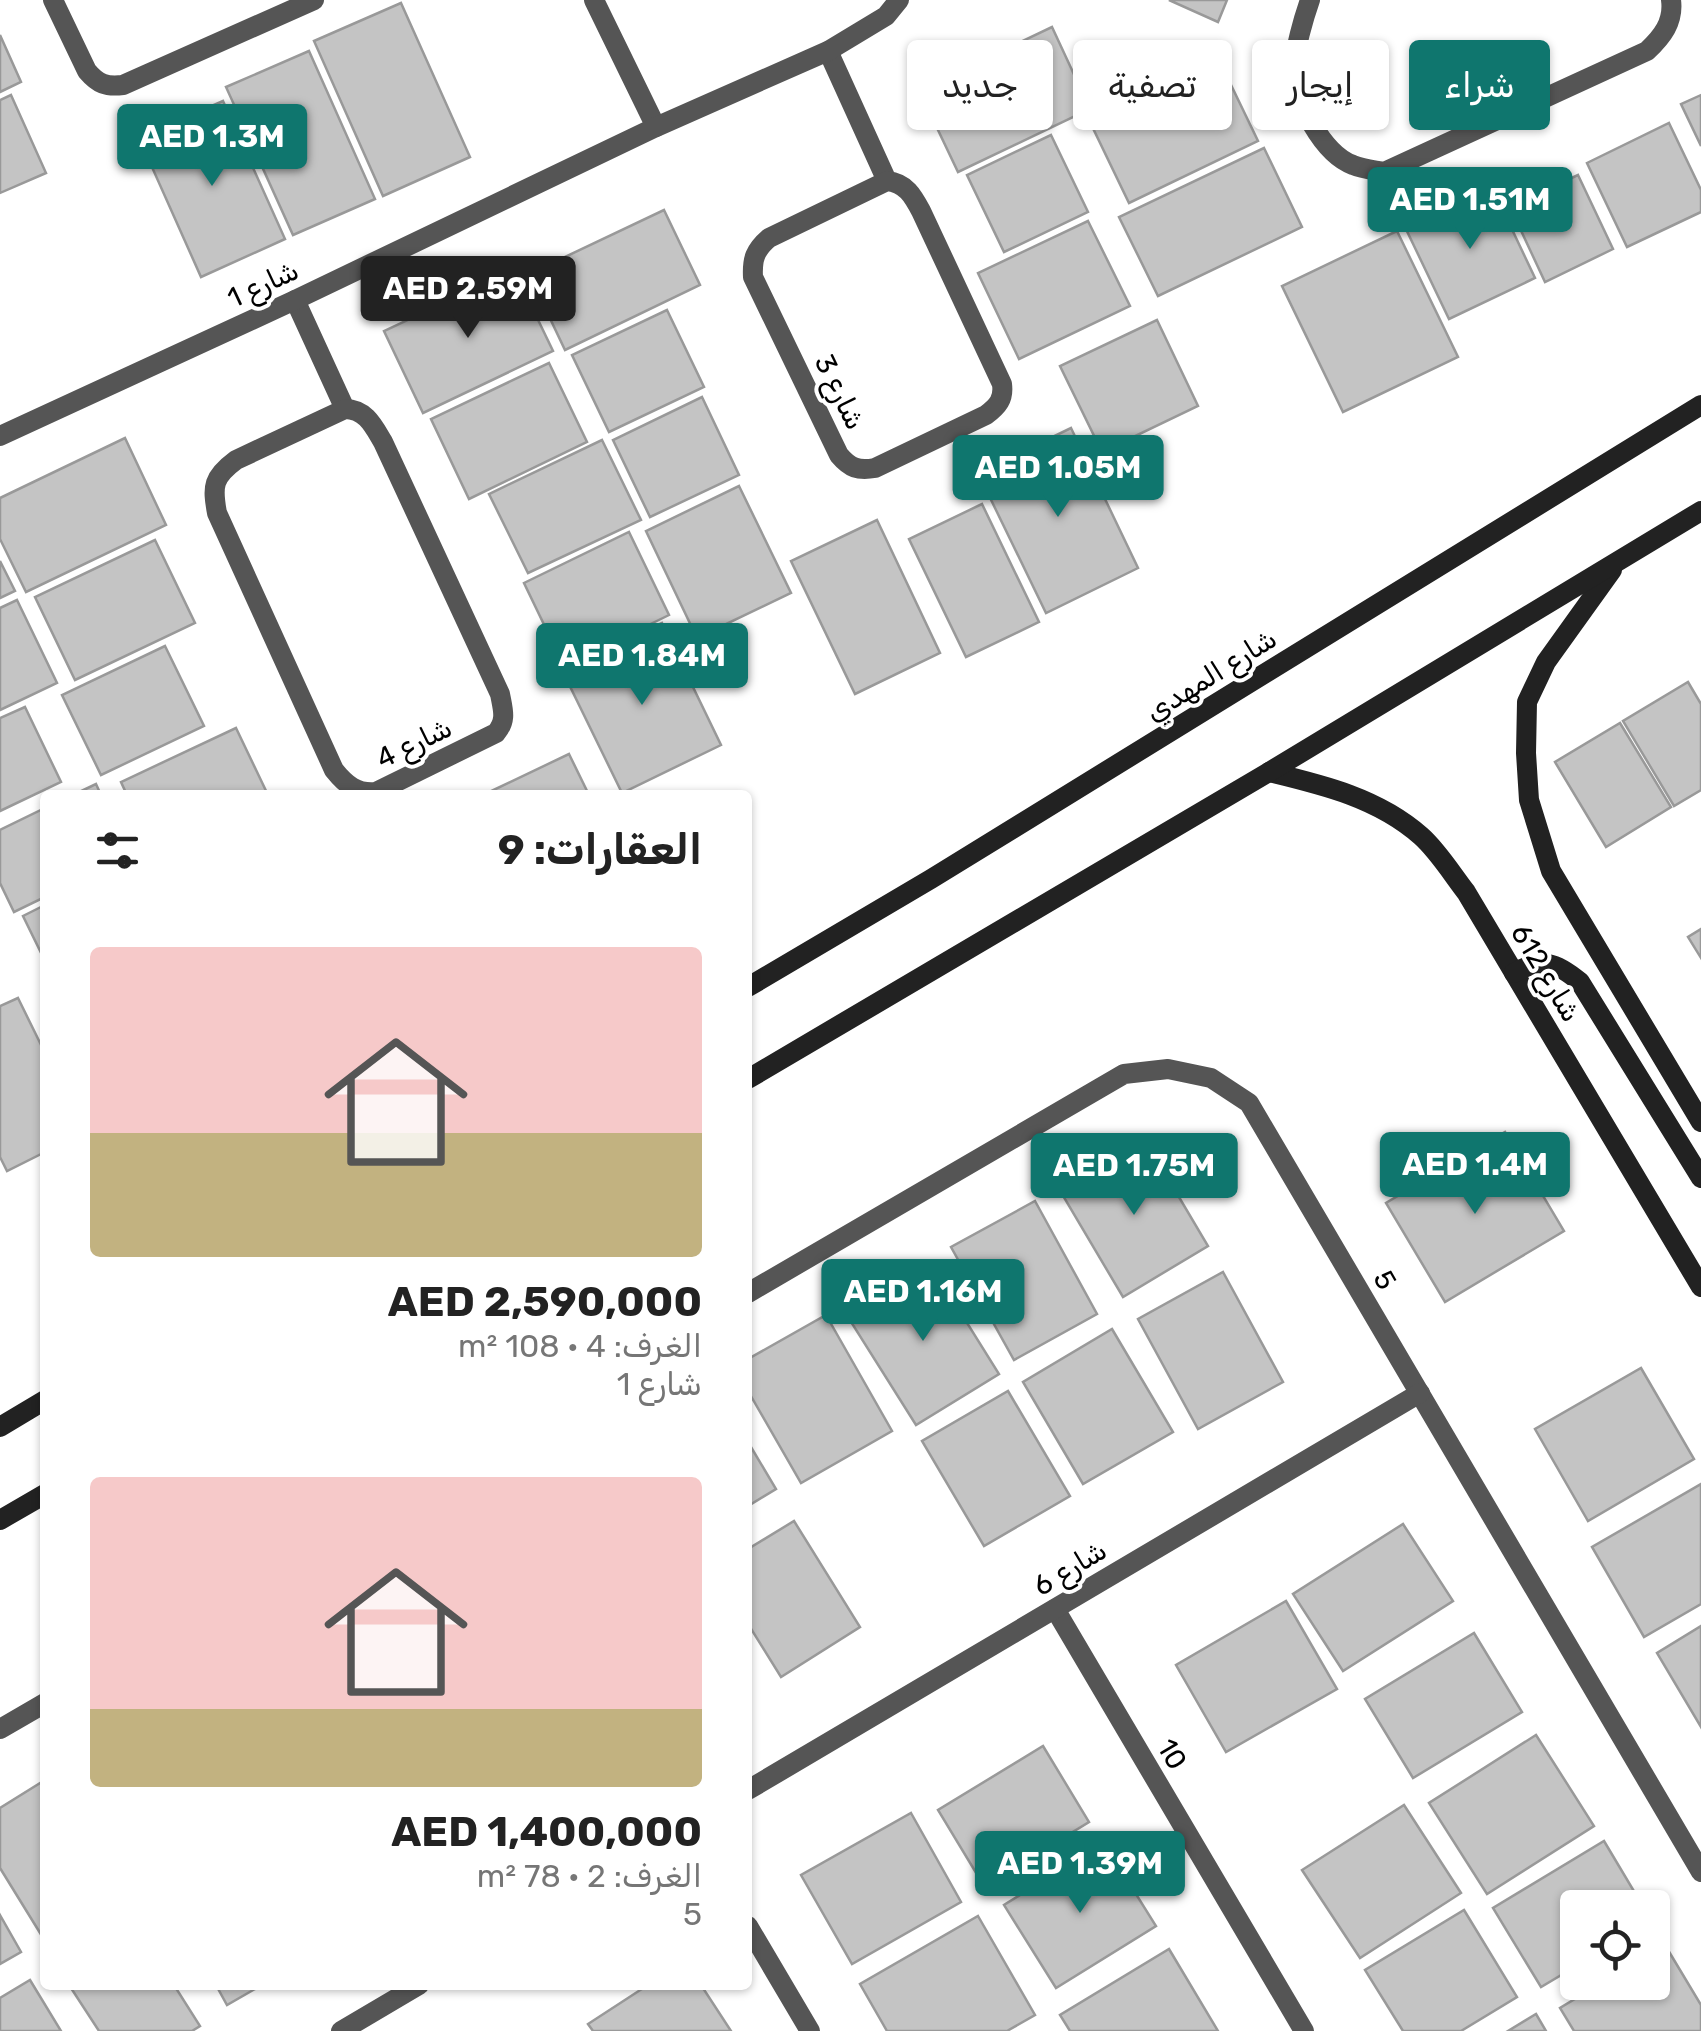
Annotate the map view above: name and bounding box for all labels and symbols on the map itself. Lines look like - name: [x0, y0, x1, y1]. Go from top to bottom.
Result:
- pin: AED 1.3M: [109, 104, 315, 189]
- pin: AED 1.51M: [1356, 167, 1584, 252]
- street label: شارع 1: [222, 253, 305, 317]
- pin: AED 2.59M: [354, 256, 582, 341]
- street label: شارع 3: [805, 349, 872, 436]
- pin: AED 1.05M: [944, 435, 1172, 520]
- street label: شارع المهدي: [1139, 622, 1284, 731]
- pin: AED 1.84M: [528, 623, 756, 708]
- street label: شارع 4: [371, 711, 459, 778]
- street label: شارع 612: [1501, 918, 1588, 1029]
- pin: AED 1.4M: [1372, 1132, 1578, 1217]
- pin: AED 1.75M: [1020, 1133, 1248, 1218]
- pin: AED 1.16M: [809, 1259, 1037, 1344]
- street label: 5: [1367, 1265, 1403, 1295]
- street label: شارع 6: [1027, 1533, 1114, 1605]
- street label: 10: [1150, 1733, 1194, 1775]
- pin: AED 1.39M: [966, 1831, 1194, 1916]

